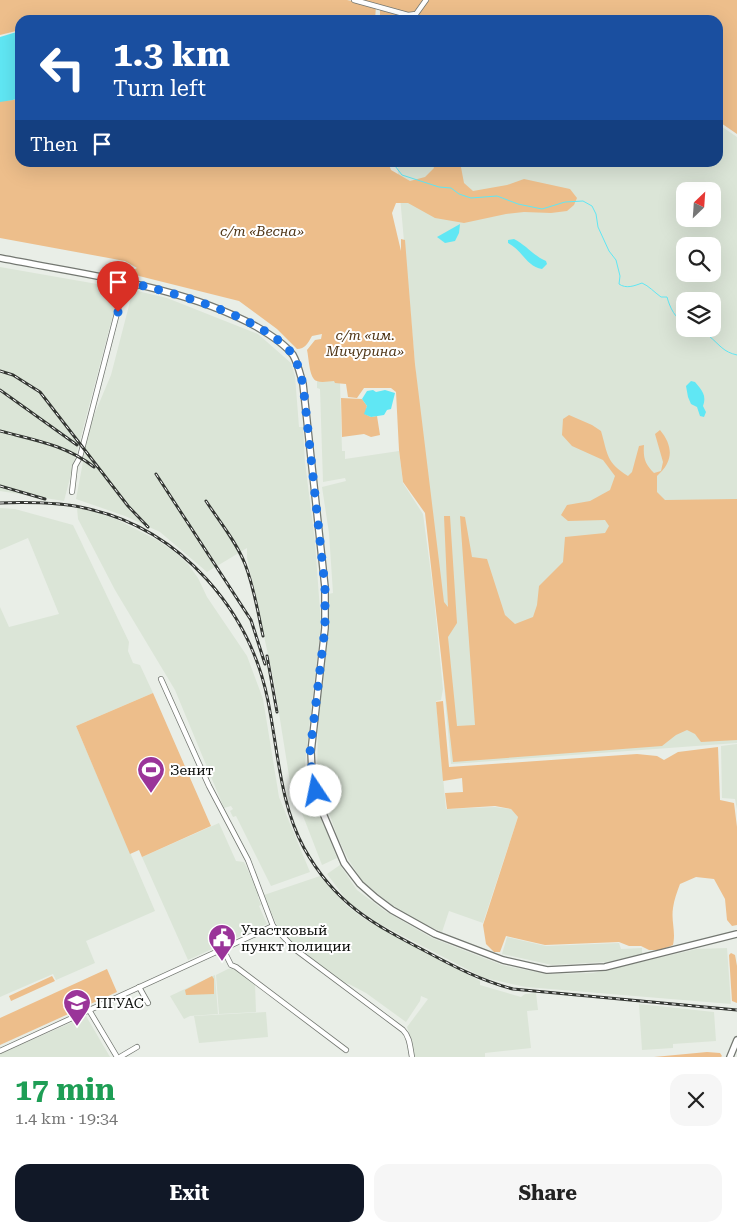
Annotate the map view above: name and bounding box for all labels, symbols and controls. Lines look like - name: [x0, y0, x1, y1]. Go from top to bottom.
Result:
- text: 1.3 km: [113, 34, 230, 75]
- icon: left: [30, 35, 95, 100]
- text: Turn left: [113, 76, 206, 101]
- icon: arrive: [88, 130, 116, 158]
- text: Then: [30, 133, 78, 156]
- north arrow: [676, 182, 721, 228]
- map controls: [676, 182, 721, 337]
- park label: с/т «Весна»: [220, 223, 304, 239]
- button: search: [676, 237, 721, 282]
- pin: [97, 261, 139, 312]
- icon: arrive: [104, 268, 132, 296]
- button: layers: [676, 292, 721, 337]
- park label: с/т «им. Мичурина»: [325, 327, 404, 359]
- sports icon: Зенит: [136, 755, 166, 794]
- place label: Зенит: [170, 762, 214, 778]
- position arrow: [289, 764, 341, 816]
- place label: Участковый пункт полиции: [241, 922, 351, 954]
- public building icon: Участковый пункт полиции: [207, 923, 237, 962]
- school or university icon: ПГУАС: [62, 988, 92, 1027]
- place label: ПГУАС: [96, 995, 144, 1011]
- text: 17 min: [15, 1072, 115, 1107]
- button: close: [670, 1074, 722, 1126]
- text: 1.4 km · 19:34: [15, 1109, 118, 1128]
- button: Exit: [15, 1164, 364, 1222]
- button: Share: [374, 1164, 722, 1222]

